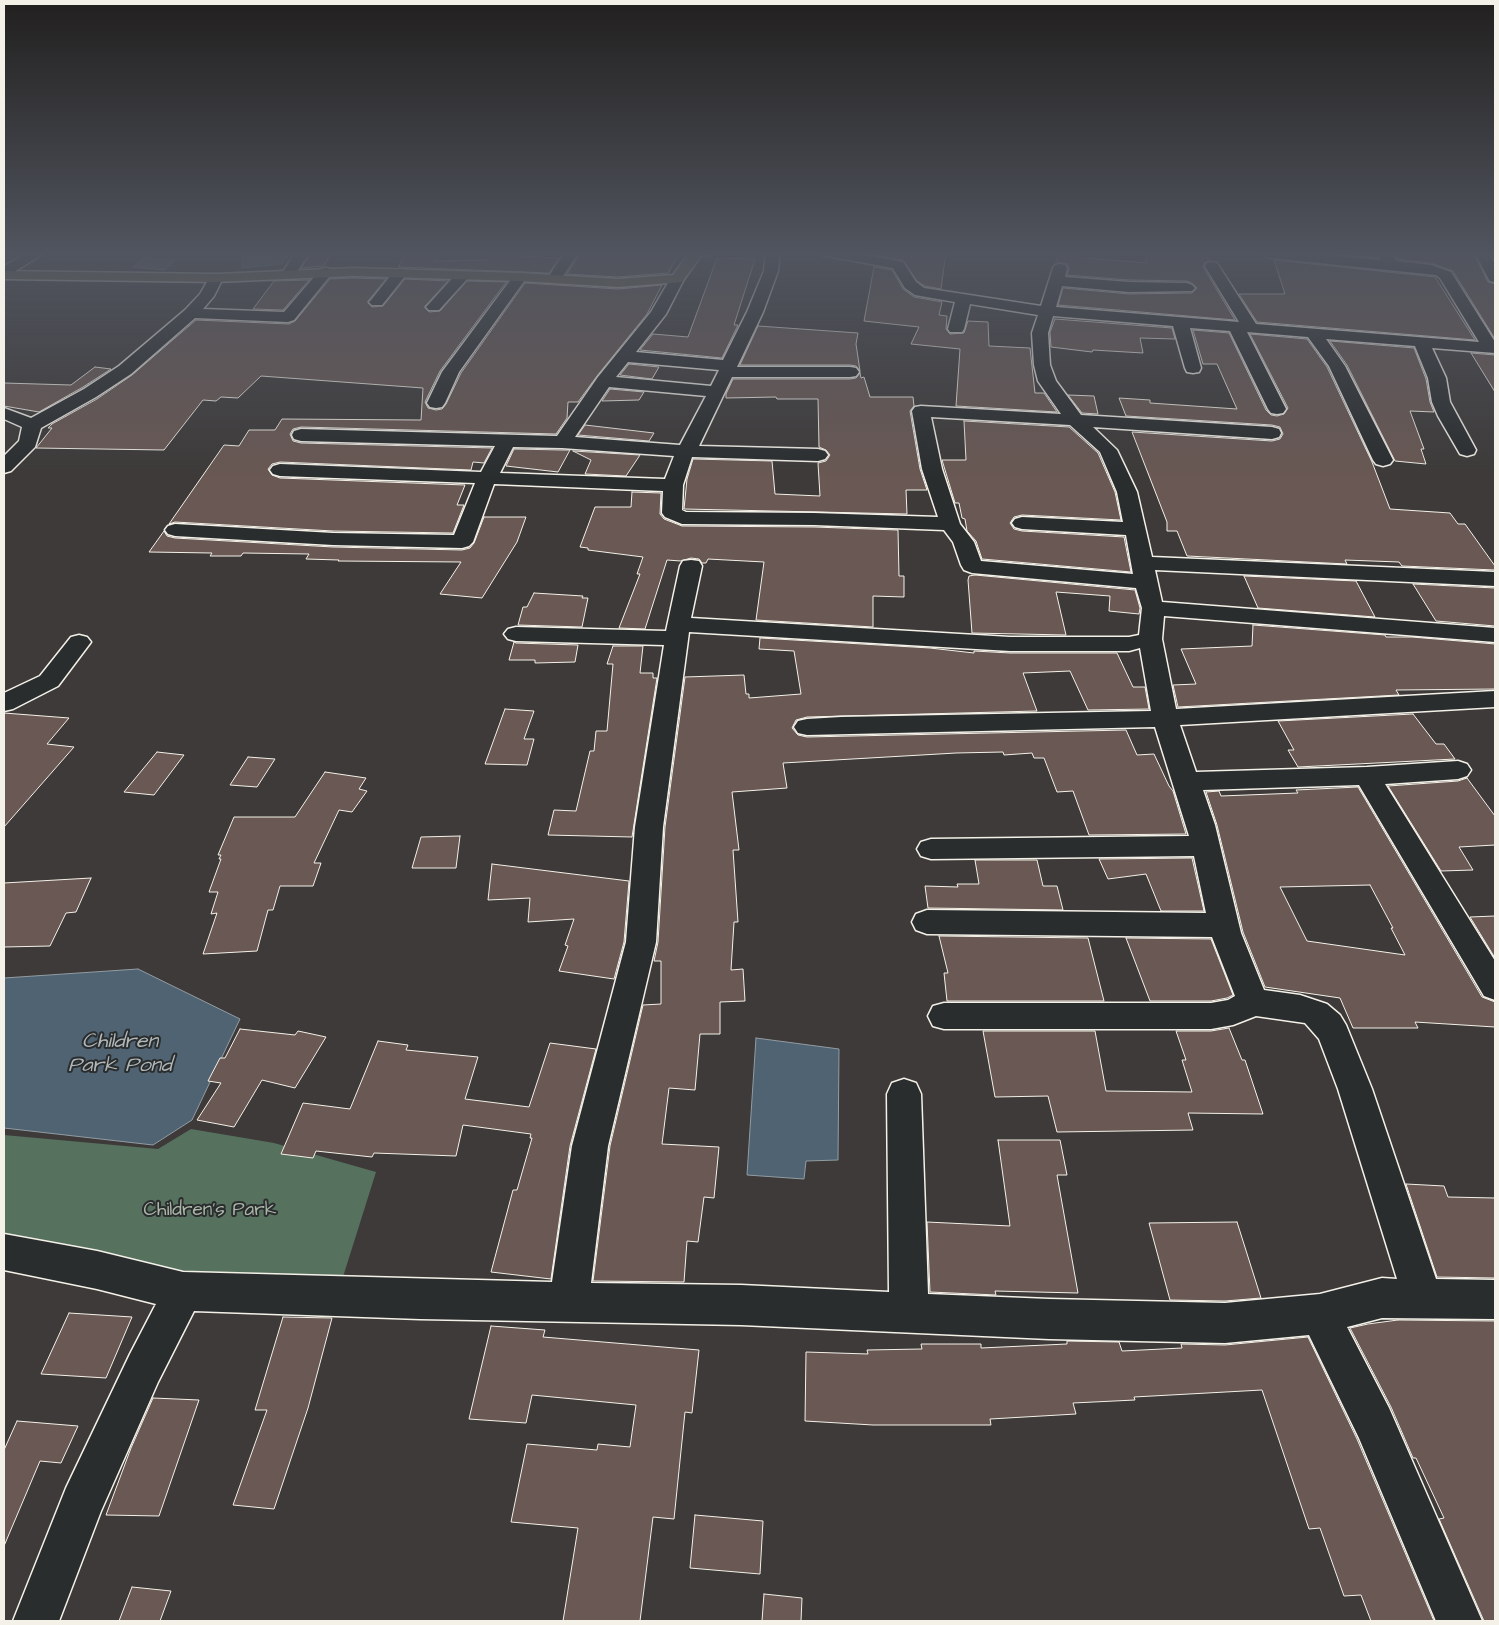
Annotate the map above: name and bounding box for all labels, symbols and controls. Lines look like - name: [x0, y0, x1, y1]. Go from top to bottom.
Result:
- water label: Children Park Pond: [68, 1030, 172, 1080]
- park label: Children's Park: [144, 1200, 276, 1222]

